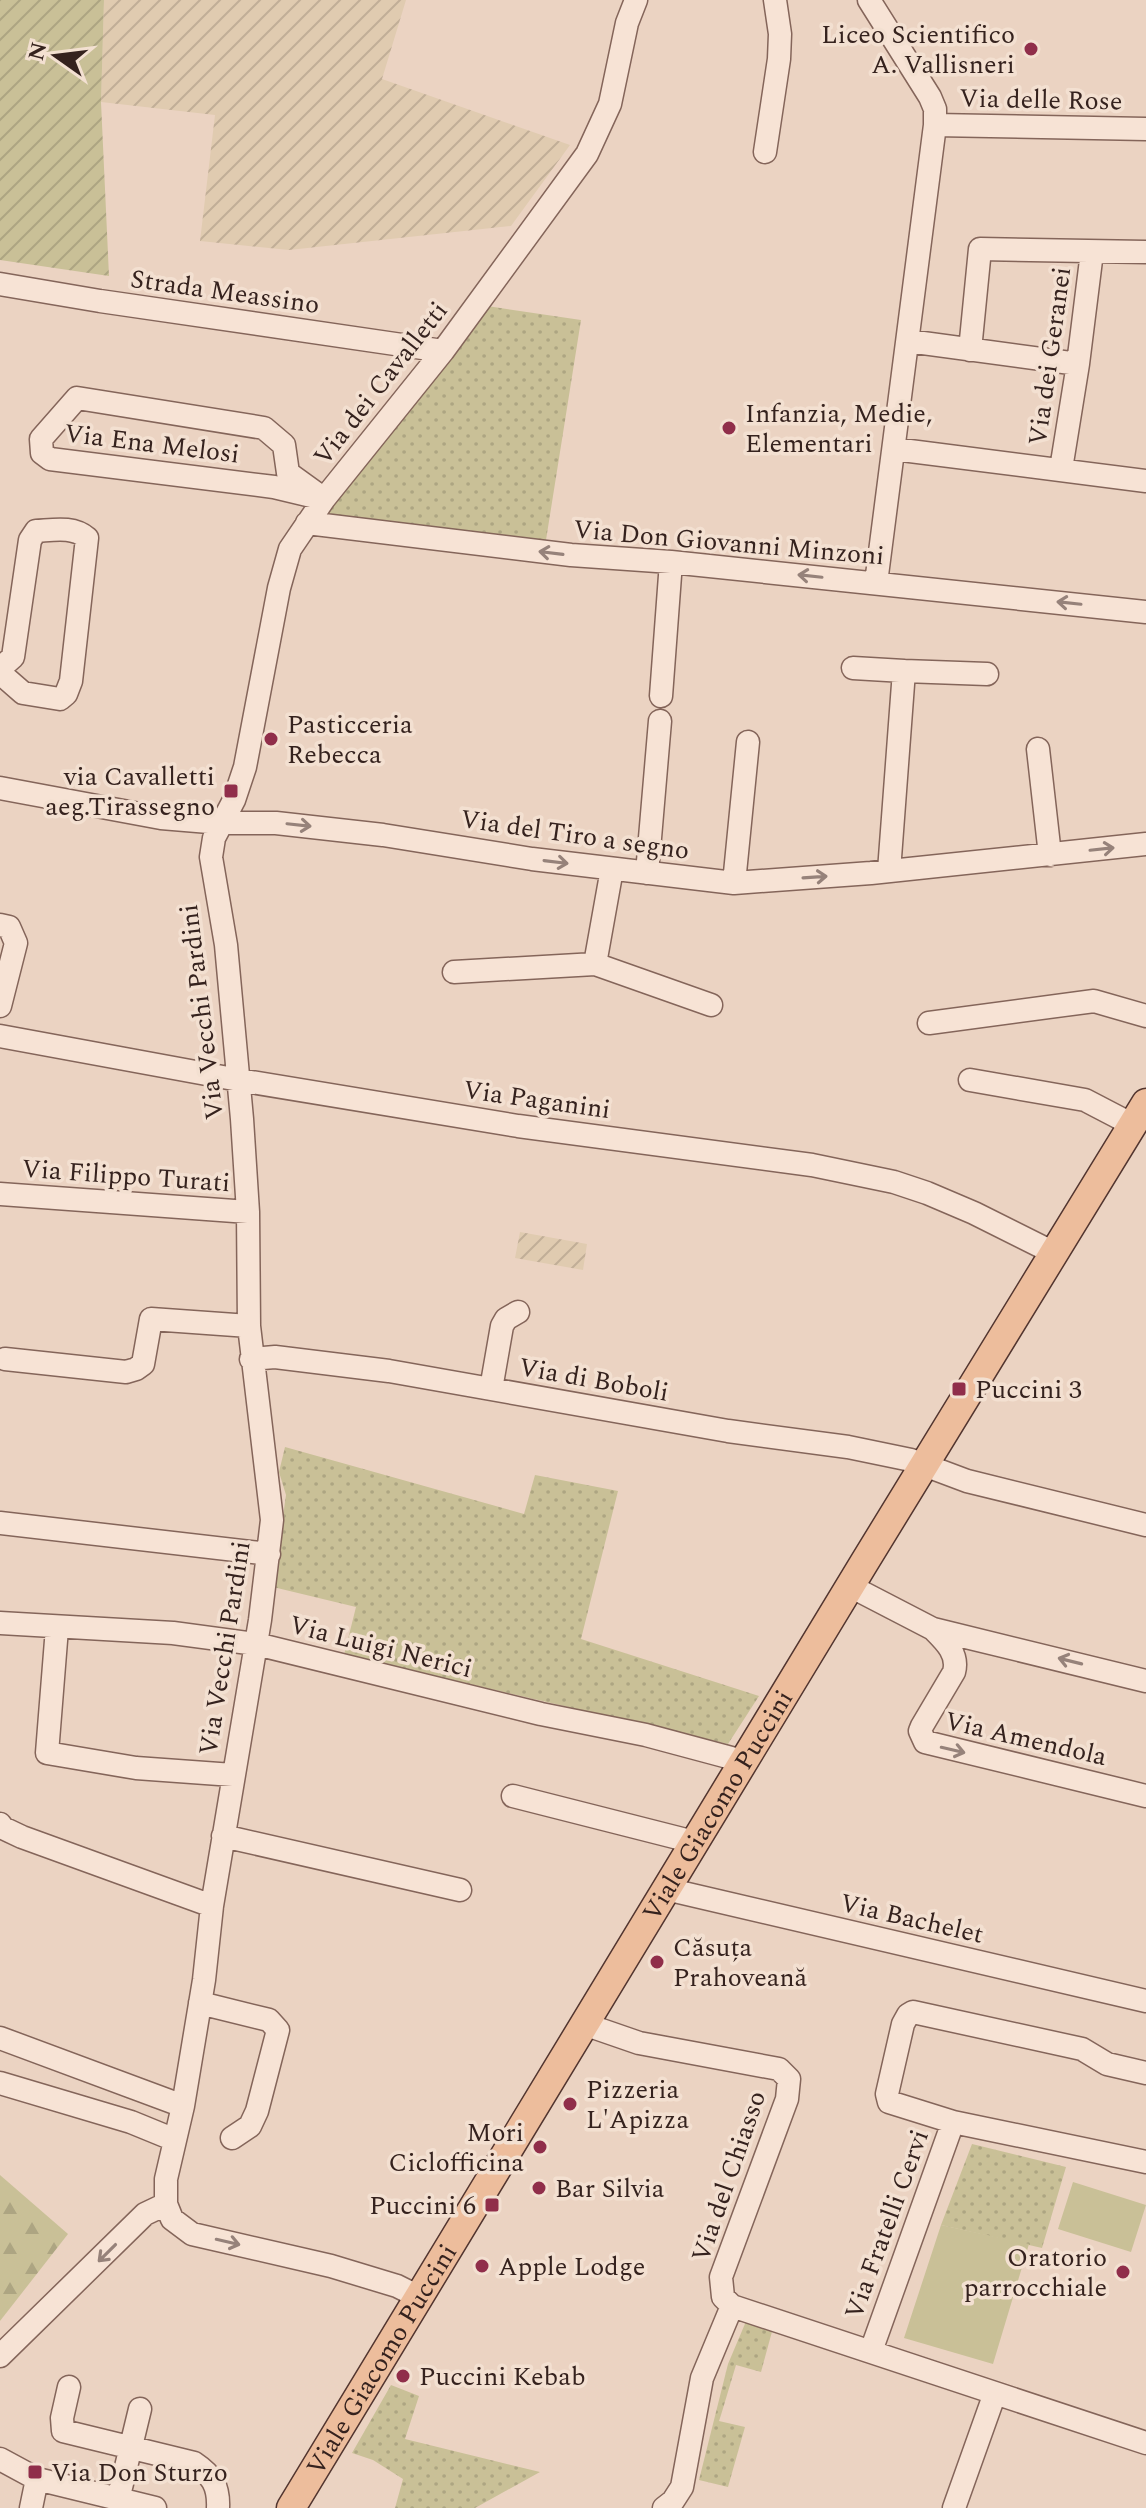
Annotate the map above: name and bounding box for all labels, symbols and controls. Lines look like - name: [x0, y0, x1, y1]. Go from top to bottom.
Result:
- place label: Liceo Scientifico A. Vallisneri: [821, 15, 1015, 85]
- north arrow: [16, 16, 96, 96]
- text: N: [20, 39, 56, 64]
- marker: Liceo Scientifico A. Vallisneri: [1022, 40, 1040, 58]
- street label: Via delle Rose: [959, 79, 1123, 121]
- street label: Strada Meassino: [128, 259, 322, 325]
- street label: Via dei Geranei: [1018, 264, 1082, 448]
- street label: Via dei Cavalletti: [304, 293, 458, 475]
- place label: Infanzia, Medie, Elementari: [745, 394, 932, 464]
- street label: Via Ena Melosi: [62, 413, 242, 475]
- marker: Infanzia, Medie, Elementari: [720, 419, 738, 437]
- street label: Via Don Giovanni Minzoni: [572, 509, 886, 577]
- one-way arrow: [539, 545, 564, 560]
- one-way arrow: [797, 568, 824, 583]
- one-way arrow: [1056, 596, 1082, 611]
- place label: Pasticceria Rebecca: [287, 705, 413, 775]
- marker: Pasticceria Rebecca: [262, 730, 280, 748]
- place label: via Cavalletti aeg.Tirassegno: [45, 757, 215, 827]
- marker: via Cavalletti aeg.Tirassegno: [222, 782, 240, 800]
- street label: Via del Tiro a segno: [458, 799, 692, 871]
- one-way arrow: [285, 818, 312, 833]
- one-way arrow: [1088, 842, 1114, 857]
- one-way arrow: [542, 855, 569, 870]
- one-way arrow: [801, 869, 828, 884]
- street label: Via Vecchi Pardini: [169, 902, 235, 1122]
- street label: Via Paganini: [461, 1070, 613, 1130]
- street label: Via Filippo Turati: [20, 1149, 232, 1203]
- street label: Via di Boboli: [516, 1347, 672, 1413]
- place label: Puccini 3: [975, 1370, 1082, 1410]
- marker: Puccini 3: [950, 1380, 968, 1398]
- street label: Via Vecchi Pardini: [188, 1538, 262, 1758]
- street label: Via Luigi Nerici: [285, 1605, 476, 1689]
- one-way arrow: [1058, 1653, 1084, 1668]
- street label: Viale Giacomo Puccini: [632, 1682, 804, 1929]
- street label: Via Amendola: [941, 1701, 1111, 1777]
- one-way arrow: [940, 1743, 965, 1758]
- street label: Via Bachelet: [836, 1883, 987, 1955]
- place label: Căsuța Prahoveană: [673, 1928, 808, 1998]
- marker: Căsuța Prahoveană: [648, 1953, 666, 1971]
- place label: Pizzeria L'Apizza: [586, 2070, 689, 2140]
- street label: Via del Chiasso: [681, 2085, 777, 2267]
- marker: Pizzeria L'Apizza: [561, 2095, 579, 2113]
- place label: Mori Ciclofficina: [389, 2113, 524, 2183]
- street label: Via Fratelli Cervi: [834, 2124, 940, 2325]
- marker: Mori Ciclofficina: [531, 2138, 549, 2156]
- place label: Bar Silvia: [555, 2169, 665, 2209]
- marker: Bar Silvia: [530, 2179, 548, 2197]
- place label: Puccini 6: [369, 2186, 476, 2226]
- marker: Puccini 6: [483, 2196, 501, 2214]
- one-way arrow: [215, 2235, 240, 2250]
- street label: Viale Giacomo Puccini: [296, 2236, 468, 2483]
- place label: Oratorio parrocchiale: [964, 2238, 1107, 2308]
- one-way arrow: [98, 2243, 117, 2262]
- place label: Apple Lodge: [498, 2247, 645, 2287]
- marker: Apple Lodge: [473, 2257, 491, 2275]
- marker: Oratorio parrocchiale: [1114, 2263, 1132, 2281]
- place label: Puccini Kebab: [419, 2357, 585, 2397]
- marker: Puccini Kebab: [394, 2367, 412, 2385]
- place label: Via Don Sturzo: [51, 2453, 228, 2493]
- marker: Via Don Sturzo: [26, 2463, 44, 2481]

